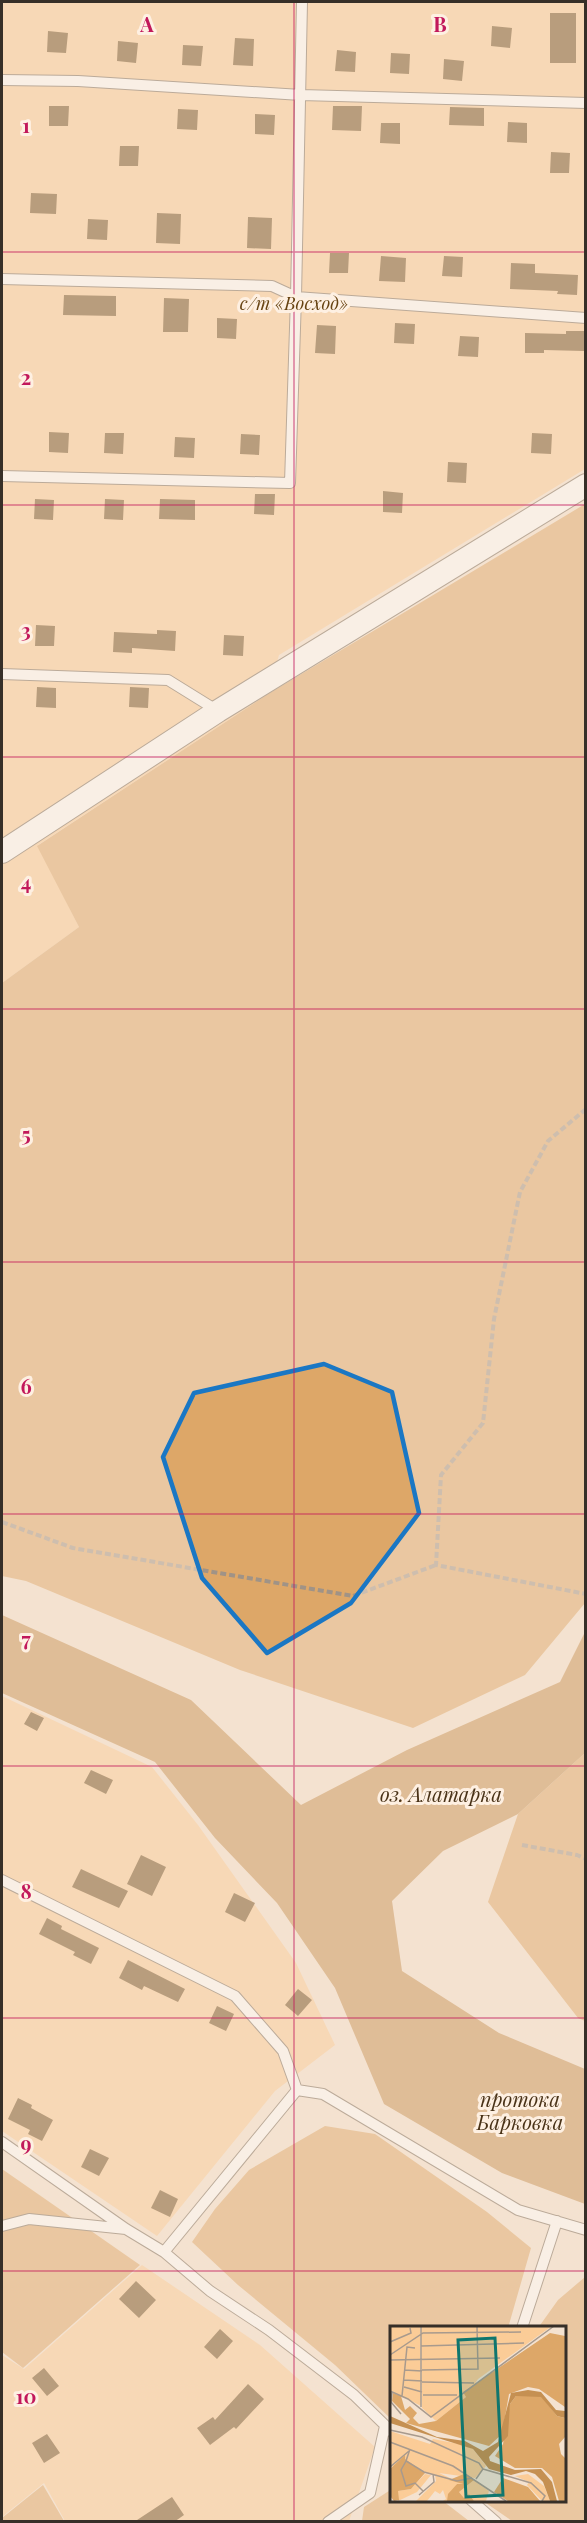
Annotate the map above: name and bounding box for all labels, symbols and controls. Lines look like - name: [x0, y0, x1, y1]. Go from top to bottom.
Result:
- text: A: [139, 10, 154, 37]
- text: B: [433, 10, 447, 37]
- text: 1: [22, 111, 30, 138]
- park label: с/т «Восход»: [240, 291, 348, 315]
- text: 2: [21, 363, 31, 390]
- text: 3: [21, 616, 31, 643]
- text: 4: [21, 868, 31, 895]
- text: 5: [21, 1120, 31, 1147]
- text: 6: [20, 1372, 32, 1399]
- text: 7: [21, 1625, 31, 1652]
- water label: оз. Алатарка: [380, 1780, 502, 1807]
- text: 8: [20, 1877, 32, 1904]
- water label: протока Барковка: [476, 2085, 563, 2135]
- text: 9: [20, 2129, 32, 2156]
- inset map: [390, 2326, 566, 2502]
- text: 10: [16, 2382, 36, 2409]

